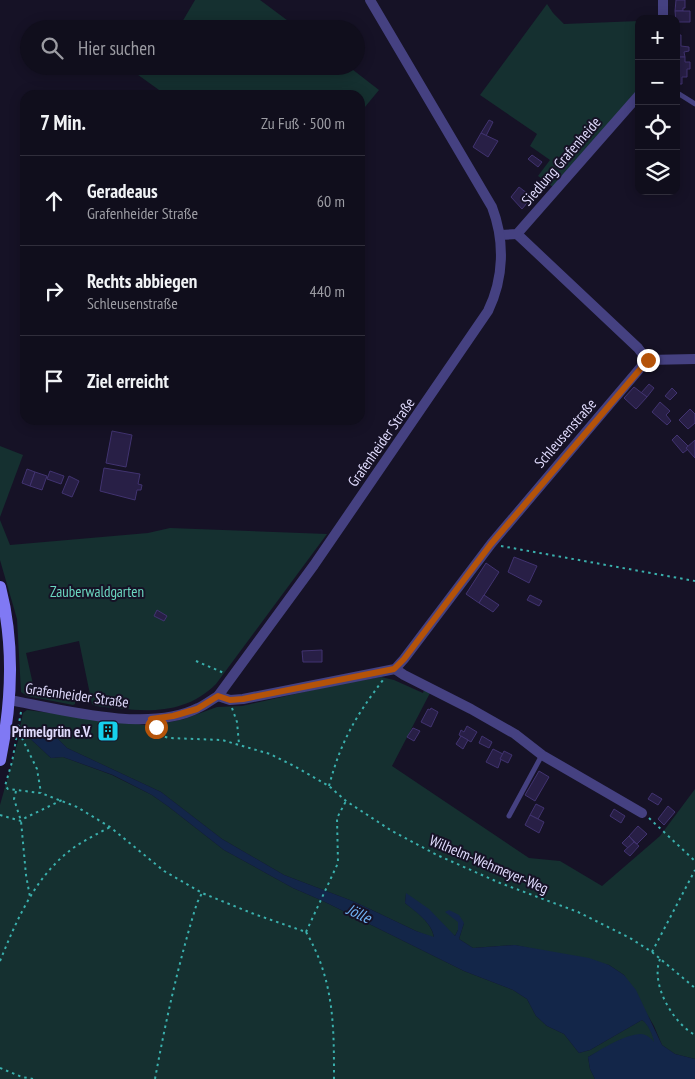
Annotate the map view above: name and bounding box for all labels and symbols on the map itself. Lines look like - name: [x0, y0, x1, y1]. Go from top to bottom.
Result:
- street label: Siedlung Grafenheide: [517, 113, 605, 209]
- route end: [637, 349, 660, 372]
- street label: Grafenheider Straße: [343, 394, 419, 490]
- street label: Schleusenstraße: [530, 395, 600, 471]
- park label: Zauberwaldgarten: [50, 582, 144, 601]
- street label: Grafenheider Straße: [24, 678, 130, 712]
- route start: [145, 716, 168, 739]
- building icon: Primelgrün e.V.: [96, 719, 120, 743]
- place label: Primelgrün e.V.: [12, 722, 92, 741]
- street label: Wilhelm-Wehmeyer-Weg: [427, 830, 551, 898]
- water label: Jölle: [343, 898, 376, 928]

